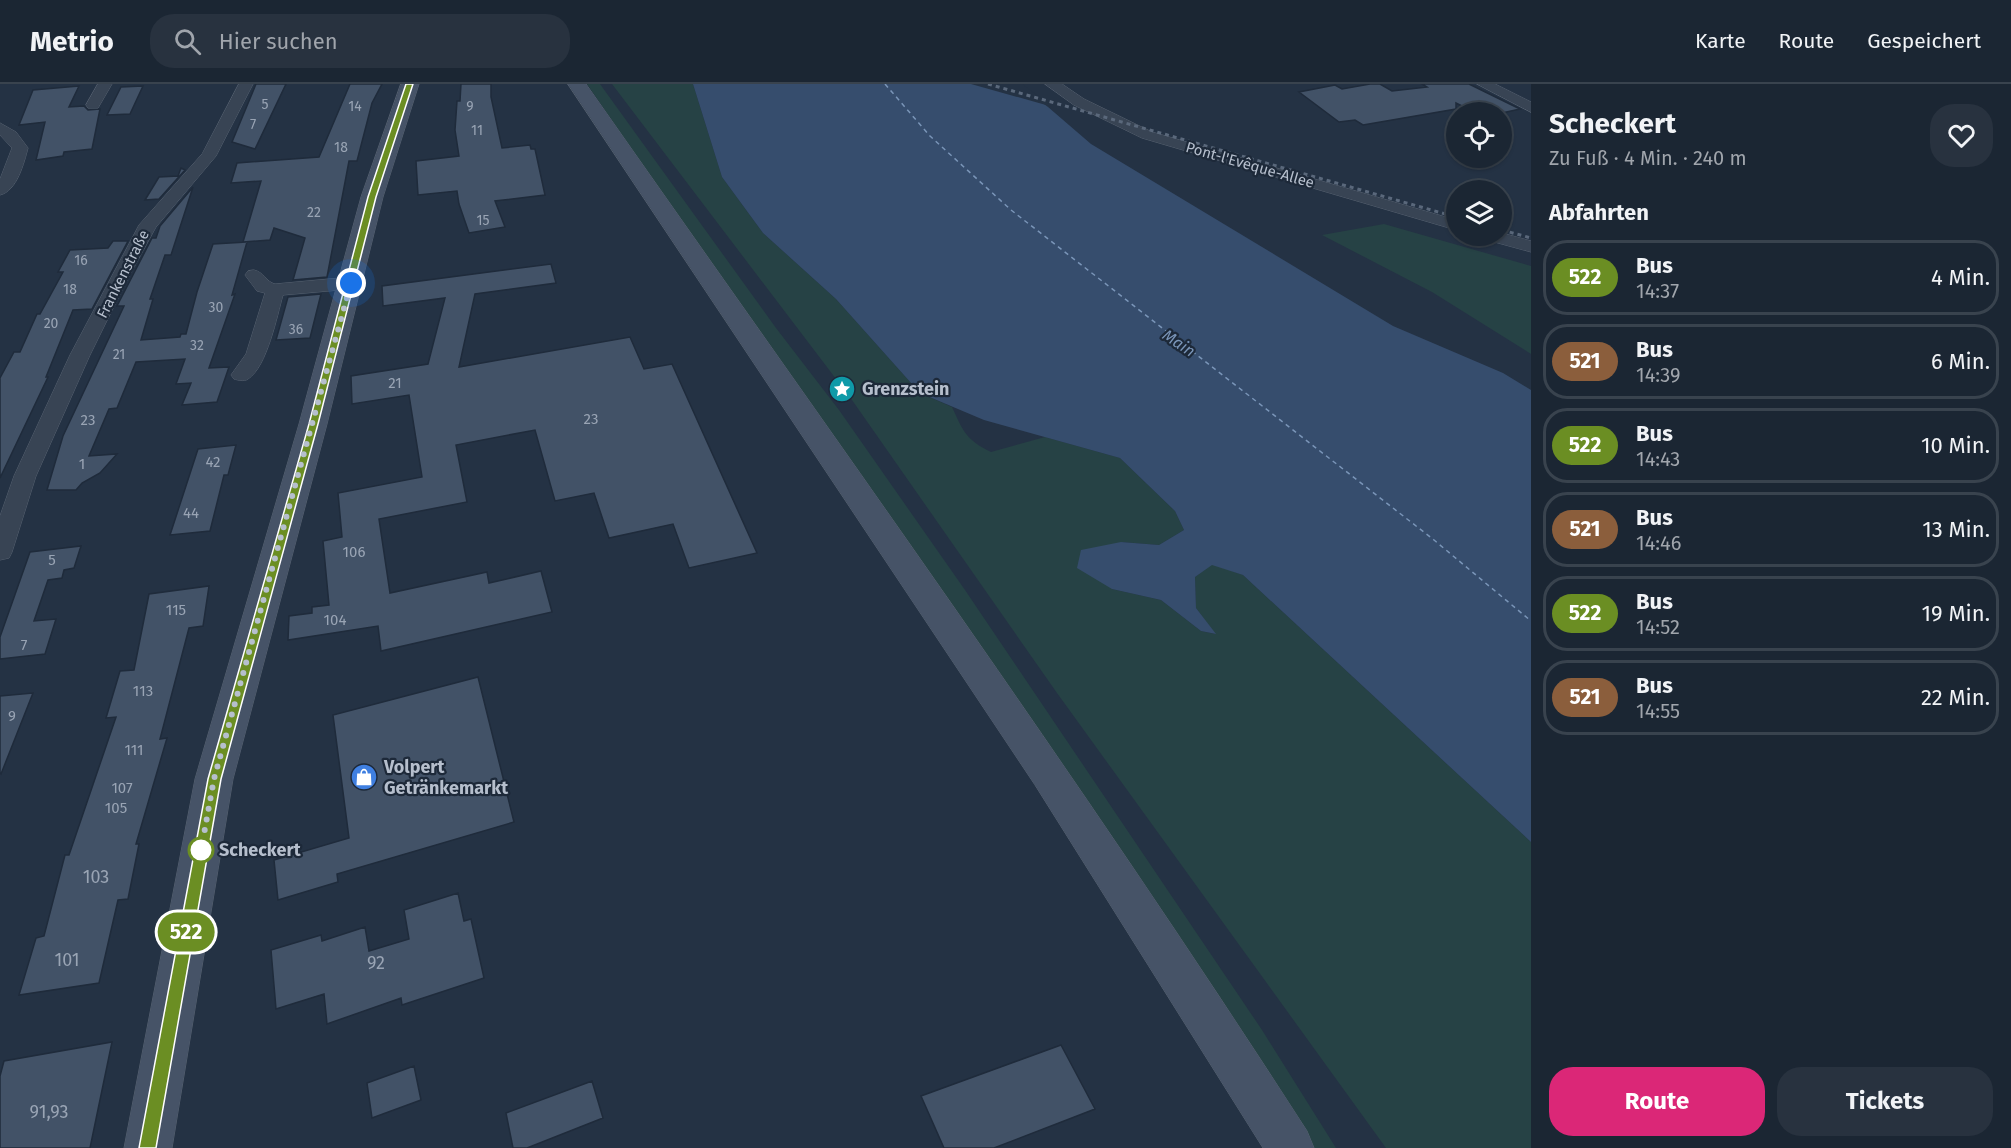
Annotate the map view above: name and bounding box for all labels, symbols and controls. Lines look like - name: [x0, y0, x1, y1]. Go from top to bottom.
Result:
- search box: [150, 14, 570, 68]
- text: Metrio: [30, 25, 114, 58]
- icon: search: [171, 25, 204, 58]
- text: Hier suchen: [219, 28, 338, 55]
- text: Karte: [1695, 28, 1746, 54]
- text: Route: [1779, 28, 1834, 54]
- text: Gespeichert: [1867, 28, 1981, 54]
- house number: 5: [261, 96, 269, 113]
- house number: 14: [348, 98, 362, 115]
- house number: 9: [466, 98, 474, 115]
- map controls: [1446, 102, 1512, 246]
- button: locate: [1446, 102, 1512, 168]
- button: heart: [1930, 104, 1993, 167]
- text: Scheckert: [1549, 107, 1676, 140]
- house number: 7: [250, 116, 256, 133]
- house number: 11: [471, 122, 483, 139]
- street label: Pont-l'Evêque-Allee: [1184, 138, 1316, 192]
- house number: 18: [334, 139, 348, 156]
- text: Zu Fuß · 4 Min. · 240 m: [1549, 146, 1747, 170]
- button: layers: [1446, 180, 1512, 246]
- text: Abfahrten: [1549, 199, 1649, 226]
- house number: 22: [307, 204, 321, 221]
- house number: 15: [476, 212, 490, 229]
- street label: Frankenstraße: [93, 227, 153, 321]
- house number: 16: [74, 252, 88, 269]
- text: Bus: [1636, 252, 1673, 279]
- text: 522: [1569, 264, 1601, 290]
- text: 4 Min.: [1931, 264, 1990, 291]
- your location: [336, 268, 366, 298]
- text: 14:37: [1636, 279, 1679, 303]
- house number: 18: [63, 281, 77, 298]
- house number: 30: [209, 299, 224, 316]
- house number: 20: [44, 315, 59, 332]
- house number: 36: [289, 321, 303, 338]
- water label: Main: [1159, 325, 1199, 361]
- text: Bus: [1636, 336, 1673, 363]
- house number: 32: [190, 337, 204, 354]
- house number: 21: [113, 346, 125, 363]
- text: 521: [1569, 348, 1601, 374]
- text: 6 Min.: [1931, 348, 1990, 375]
- text: 14:39: [1636, 363, 1681, 387]
- house number: 21: [388, 374, 402, 392]
- place icon: Grenzstein: [827, 374, 857, 404]
- place label: Grenzstein: [862, 378, 949, 400]
- house number: 23: [584, 410, 598, 428]
- house number: 23: [81, 411, 95, 429]
- text: Bus: [1636, 420, 1673, 447]
- text: 522: [1569, 432, 1601, 458]
- text: 10 Min.: [1921, 432, 1990, 459]
- text: 14:43: [1636, 447, 1680, 471]
- house number: 42: [205, 453, 221, 471]
- house number: 1: [79, 455, 85, 473]
- house number: 44: [183, 504, 199, 522]
- text: Bus: [1636, 504, 1673, 531]
- text: 521: [1569, 516, 1601, 542]
- text: 13 Min.: [1922, 516, 1990, 543]
- text: 14:46: [1636, 531, 1681, 555]
- house number: 106: [343, 543, 365, 561]
- house number: 5: [48, 551, 56, 569]
- text: Bus: [1636, 588, 1673, 615]
- text: 522: [1569, 600, 1601, 626]
- text: 19 Min.: [1922, 600, 1990, 627]
- house number: 115: [166, 601, 186, 619]
- house number: 104: [324, 611, 346, 629]
- text: 14:52: [1636, 615, 1680, 639]
- house number: 7: [21, 636, 28, 654]
- text: Bus: [1636, 672, 1673, 699]
- house number: 113: [133, 682, 153, 700]
- text: 521: [1569, 684, 1601, 710]
- text: 22 Min.: [1921, 684, 1990, 711]
- text: 14:55: [1636, 699, 1680, 723]
- house number: 9: [8, 707, 16, 725]
- house number: 111: [124, 741, 144, 759]
- place label: Volpert Getränkemarkt: [383, 756, 509, 799]
- shop icon: Volpert Getränkemarkt: [349, 762, 379, 792]
- house number: 107: [111, 779, 133, 797]
- house number: 105: [105, 799, 127, 817]
- marker: Scheckert: [188, 837, 214, 863]
- place label: Scheckert: [219, 839, 302, 861]
- house number: 103: [83, 866, 109, 888]
- line badge: 522: [152, 912, 220, 952]
- text: 522: [170, 919, 202, 945]
- house number: 101: [54, 949, 80, 971]
- house number: 92: [367, 952, 385, 974]
- button: Route: [1549, 1067, 1765, 1136]
- button: Tickets: [1777, 1067, 1993, 1136]
- house number: 91,93: [30, 1101, 68, 1123]

